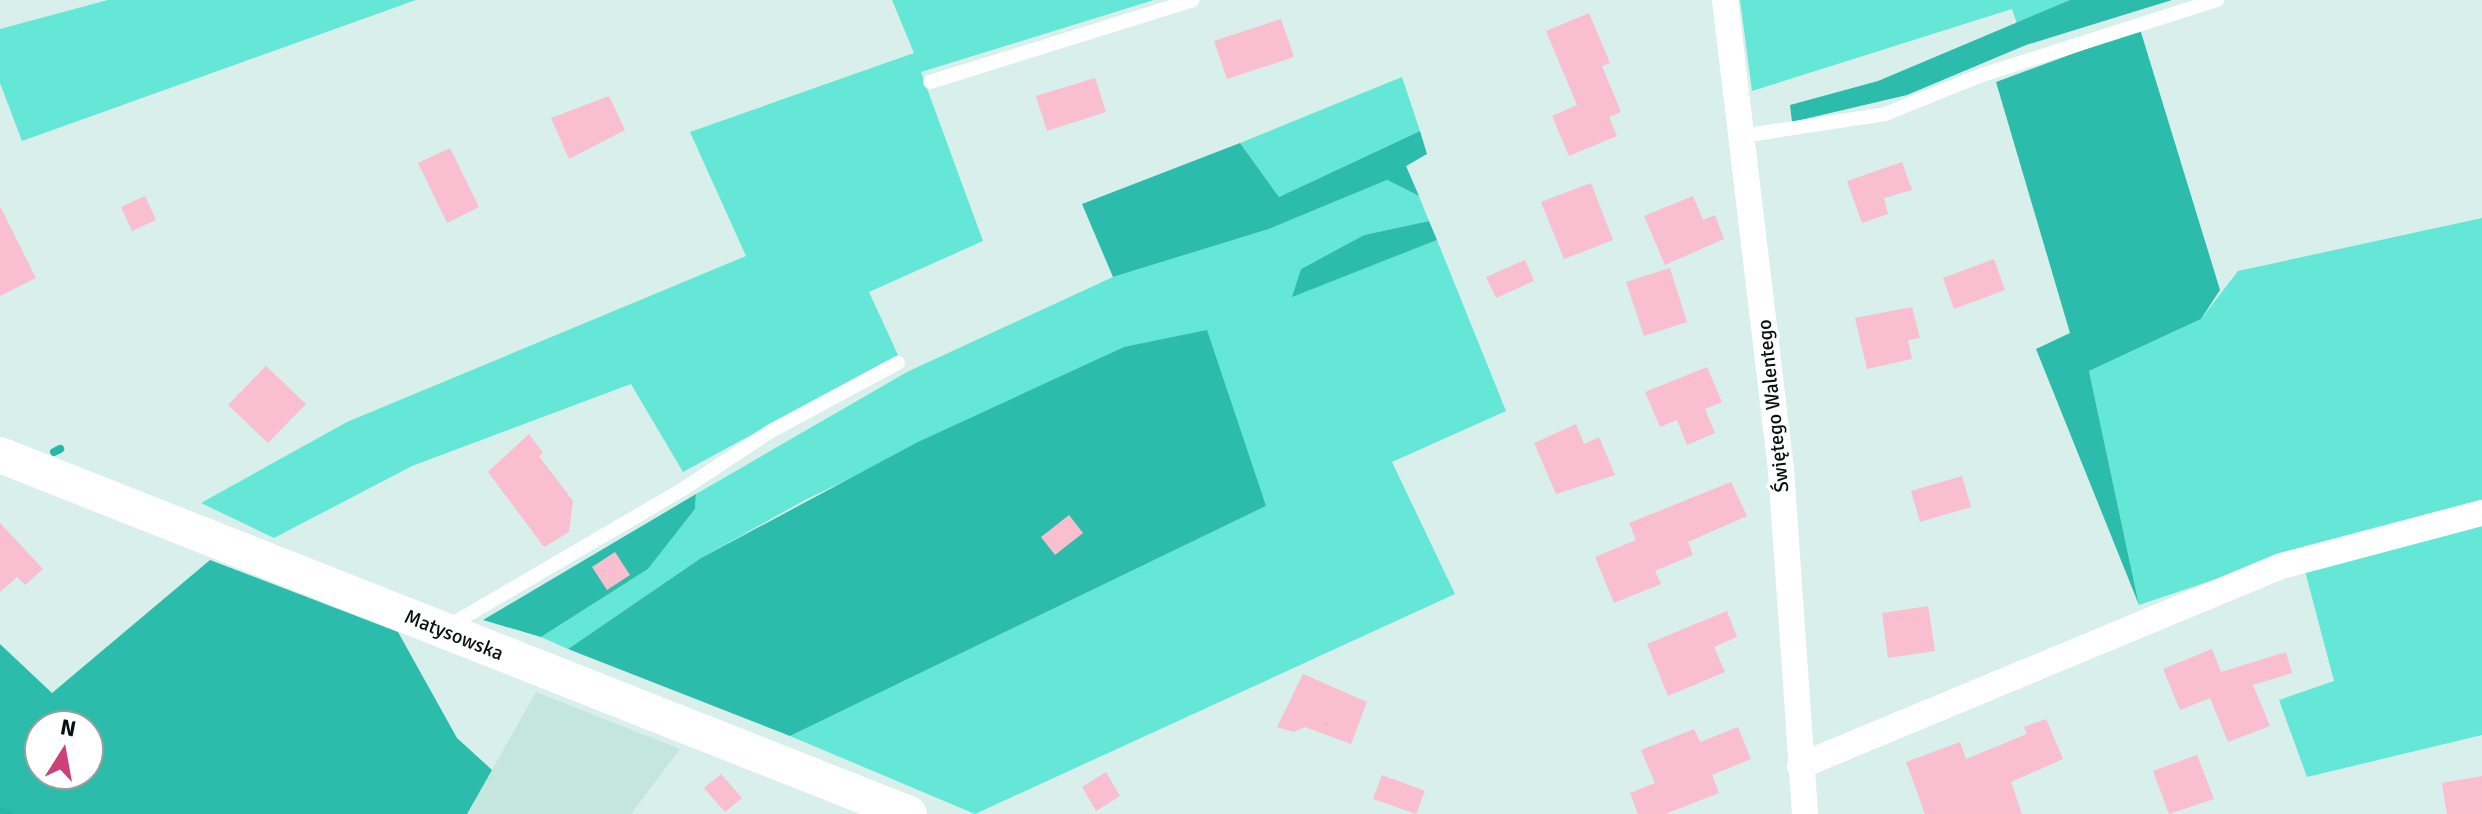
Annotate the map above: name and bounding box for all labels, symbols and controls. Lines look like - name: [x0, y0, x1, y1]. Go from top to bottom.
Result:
- street label: Świętego Walentego: [1752, 318, 1794, 494]
- street label: Matysowska: [401, 604, 507, 666]
- north arrow: [24, 710, 104, 790]
- text: N: [58, 713, 78, 743]

